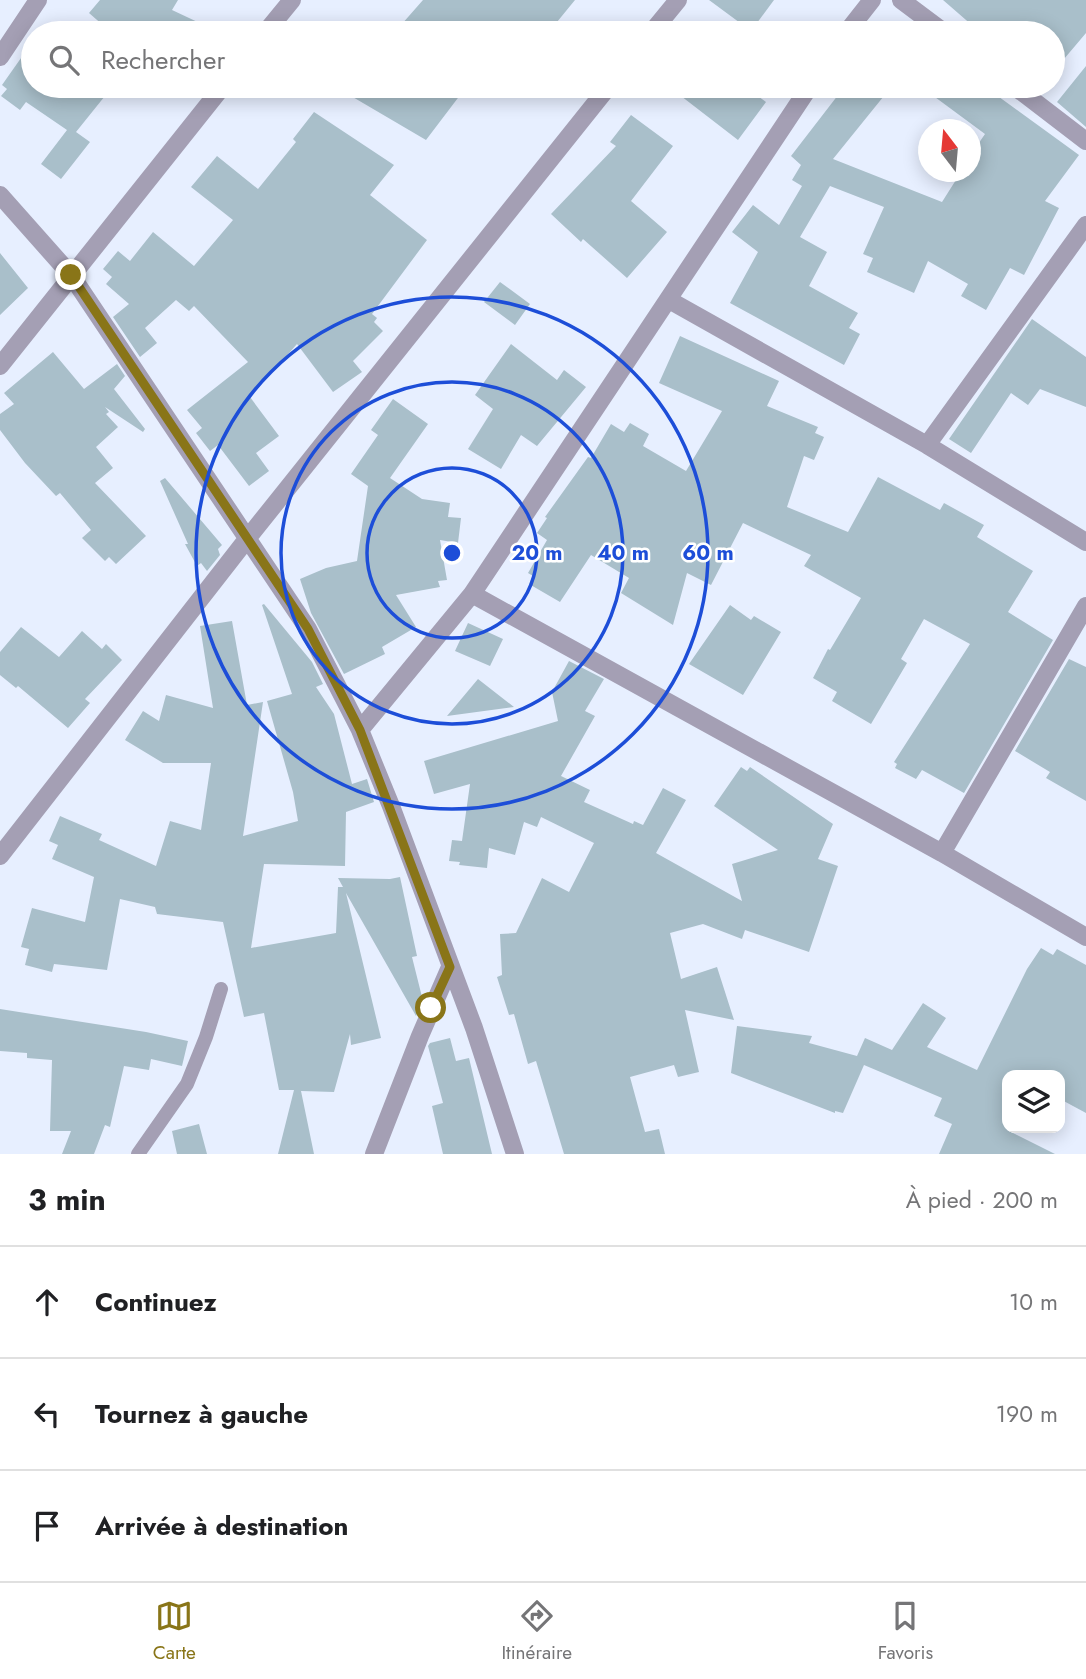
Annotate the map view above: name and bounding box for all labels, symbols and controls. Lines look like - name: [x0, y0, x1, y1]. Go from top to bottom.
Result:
- search box: [21, 21, 1065, 98]
- icon: search: [45, 41, 83, 79]
- text: Rechercher: [101, 41, 225, 79]
- north arrow: [918, 119, 981, 182]
- route end: [55, 259, 86, 290]
- text: 20 m: [511, 538, 563, 568]
- text: 40 m: [597, 538, 649, 568]
- text: 60 m: [682, 538, 734, 568]
- centre of rings: [440, 541, 464, 565]
- route start: [415, 992, 446, 1023]
- map controls: [1002, 1070, 1065, 1133]
- button: layers: [1002, 1070, 1065, 1133]
- text: 3 min: [28, 1178, 106, 1221]
- text: À pied · 200 m: [906, 1183, 1058, 1217]
- icon: ahead: [28, 1283, 66, 1321]
- text: Continuez: [95, 1283, 217, 1321]
- text: 10 m: [1009, 1285, 1058, 1319]
- icon: left: [28, 1395, 66, 1433]
- text: Tournez à gauche: [95, 1395, 308, 1433]
- text: 190 m: [996, 1397, 1058, 1431]
- icon: arrive: [28, 1507, 66, 1545]
- text: Arrivée à destination: [95, 1507, 348, 1545]
- tab: Carte: [153, 1597, 196, 1666]
- tab: Itinéraire: [501, 1597, 572, 1666]
- tab: Favoris: [878, 1597, 933, 1666]

